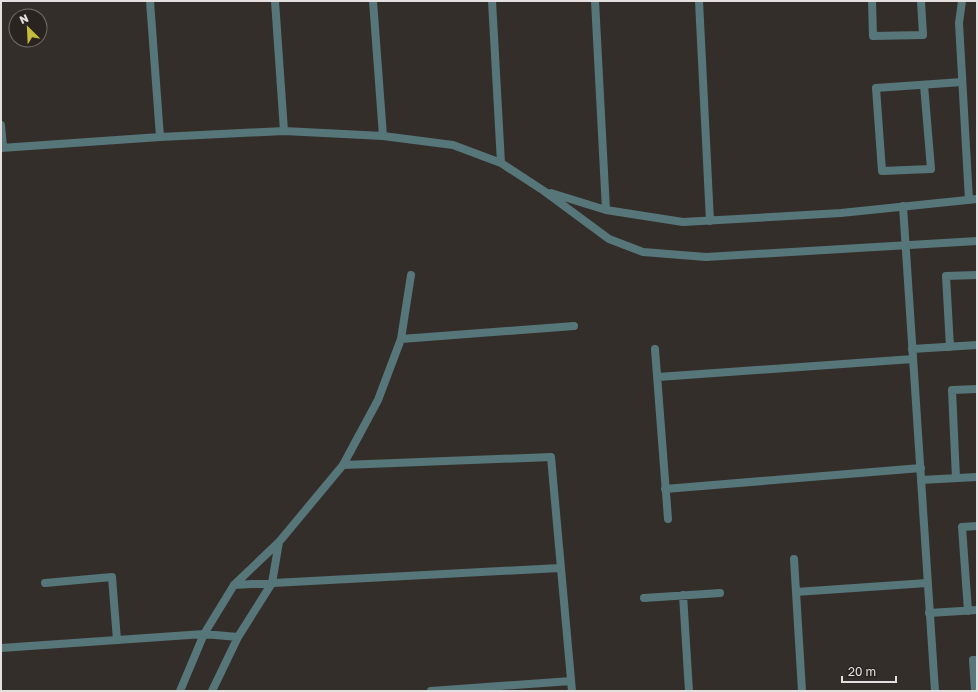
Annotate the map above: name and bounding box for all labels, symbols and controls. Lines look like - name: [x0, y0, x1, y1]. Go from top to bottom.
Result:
- north arrow: [8, 8, 48, 48]
- text: N: [17, 11, 30, 26]
- scale bar: [842, 658, 896, 684]
- text: 20 m: [848, 664, 876, 679]

